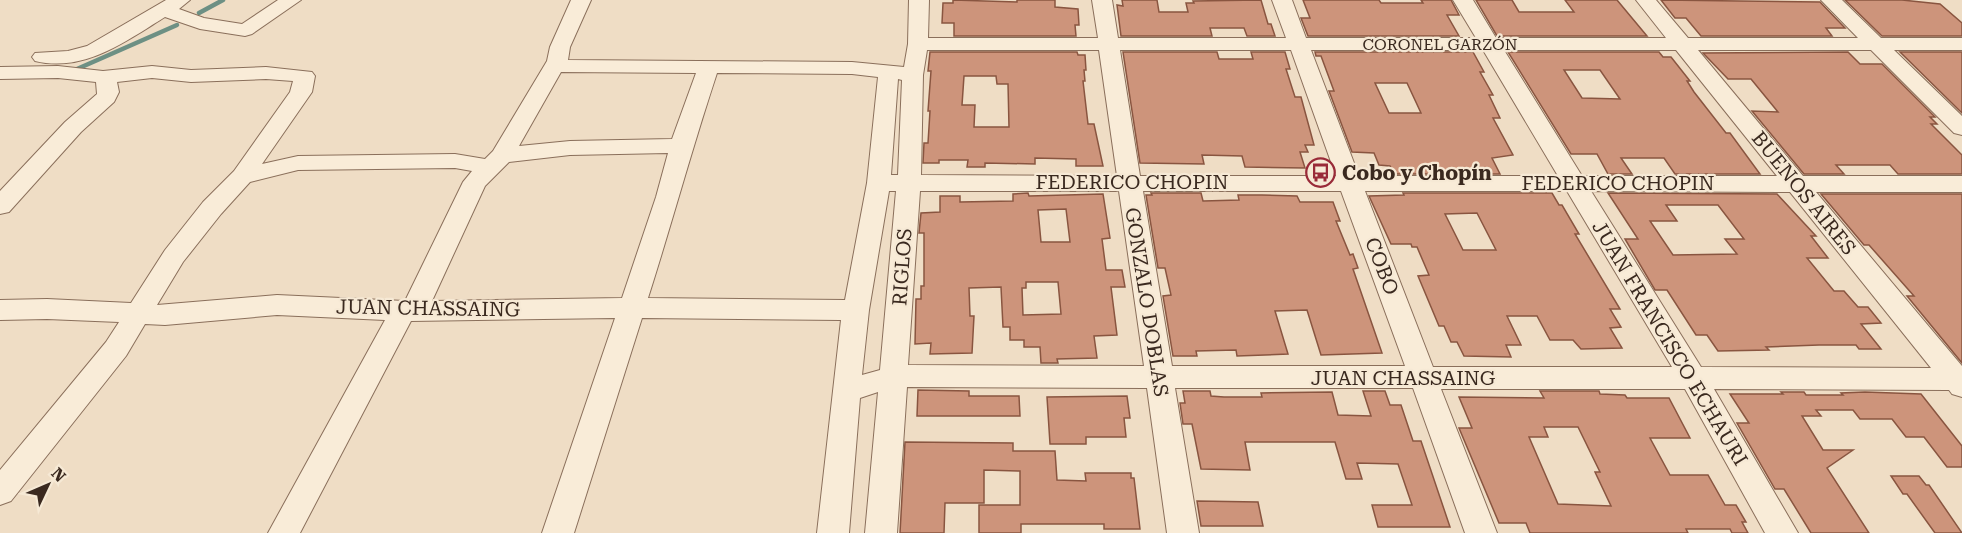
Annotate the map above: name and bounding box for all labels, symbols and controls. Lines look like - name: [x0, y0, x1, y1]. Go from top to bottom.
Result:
- street label: CORONEL GARZÓN: [1362, 35, 1518, 54]
- street label: BUENOS AIRES: [1747, 126, 1861, 260]
- bus stop icon: Cobo y Chopín: [1305, 157, 1337, 189]
- place label: Cobo y Chopín: [1342, 161, 1492, 185]
- street label: FEDERICO CHOPIN: [1036, 170, 1228, 194]
- street label: FEDERICO CHOPIN: [1522, 171, 1714, 195]
- street label: GONZALO DOBLAS: [1120, 206, 1174, 398]
- street label: JUAN FRANCISCO ECHAURI: [1587, 216, 1753, 470]
- street label: RIGLOS: [887, 228, 917, 306]
- street label: COBO: [1360, 234, 1404, 298]
- street label: JUAN CHASSAING: [336, 294, 521, 322]
- street label: JUAN CHASSAING: [1311, 366, 1496, 390]
- north arrow: [18, 455, 78, 515]
- text: N: [47, 464, 70, 486]

